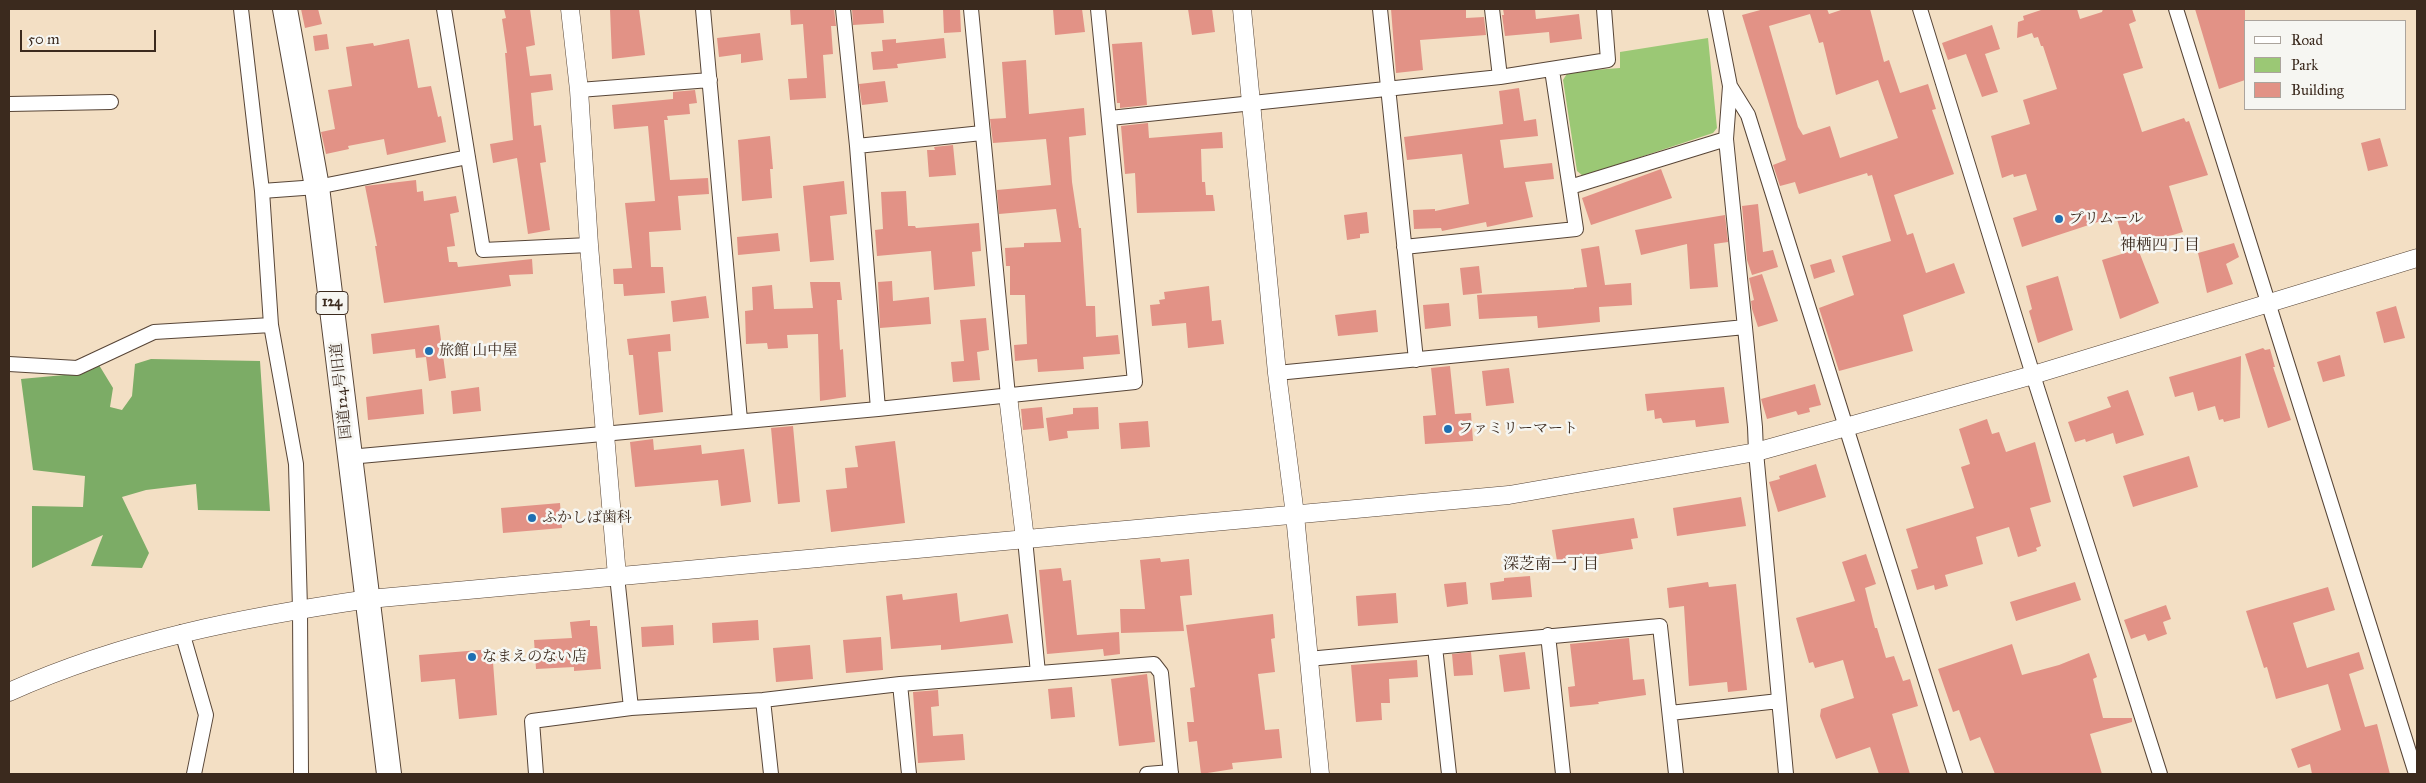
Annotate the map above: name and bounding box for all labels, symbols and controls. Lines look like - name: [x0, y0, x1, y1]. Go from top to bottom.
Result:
- scale bar: [22, 20, 159, 52]
- legend: [2244, 20, 2406, 110]
- text: 50 m: [28, 30, 60, 48]
- text: Road: [2291, 31, 2323, 49]
- text: Park: [2291, 56, 2318, 74]
- text: Building: [2291, 81, 2344, 99]
- place label: プリムール: [2069, 210, 2143, 228]
- marker: プリムール: [2053, 213, 2065, 225]
- district label: 神栖四丁目: [2120, 236, 2200, 256]
- road number: 124: [316, 292, 348, 314]
- street label: 国道124号旧道: [328, 342, 356, 440]
- place label: 旅館 山中屋: [439, 342, 517, 360]
- marker: 旅館 山中屋: [423, 345, 435, 357]
- place label: ファミリーマート: [1458, 420, 1578, 438]
- marker: ファミリーマート: [1442, 423, 1454, 435]
- place label: ふかしば歯科: [542, 509, 632, 527]
- marker: ふかしば歯科: [526, 512, 538, 524]
- district label: 深芝南一丁目: [1503, 555, 1599, 575]
- place label: なまえのない店: [482, 648, 587, 666]
- marker: なまえのない店: [466, 651, 478, 663]

